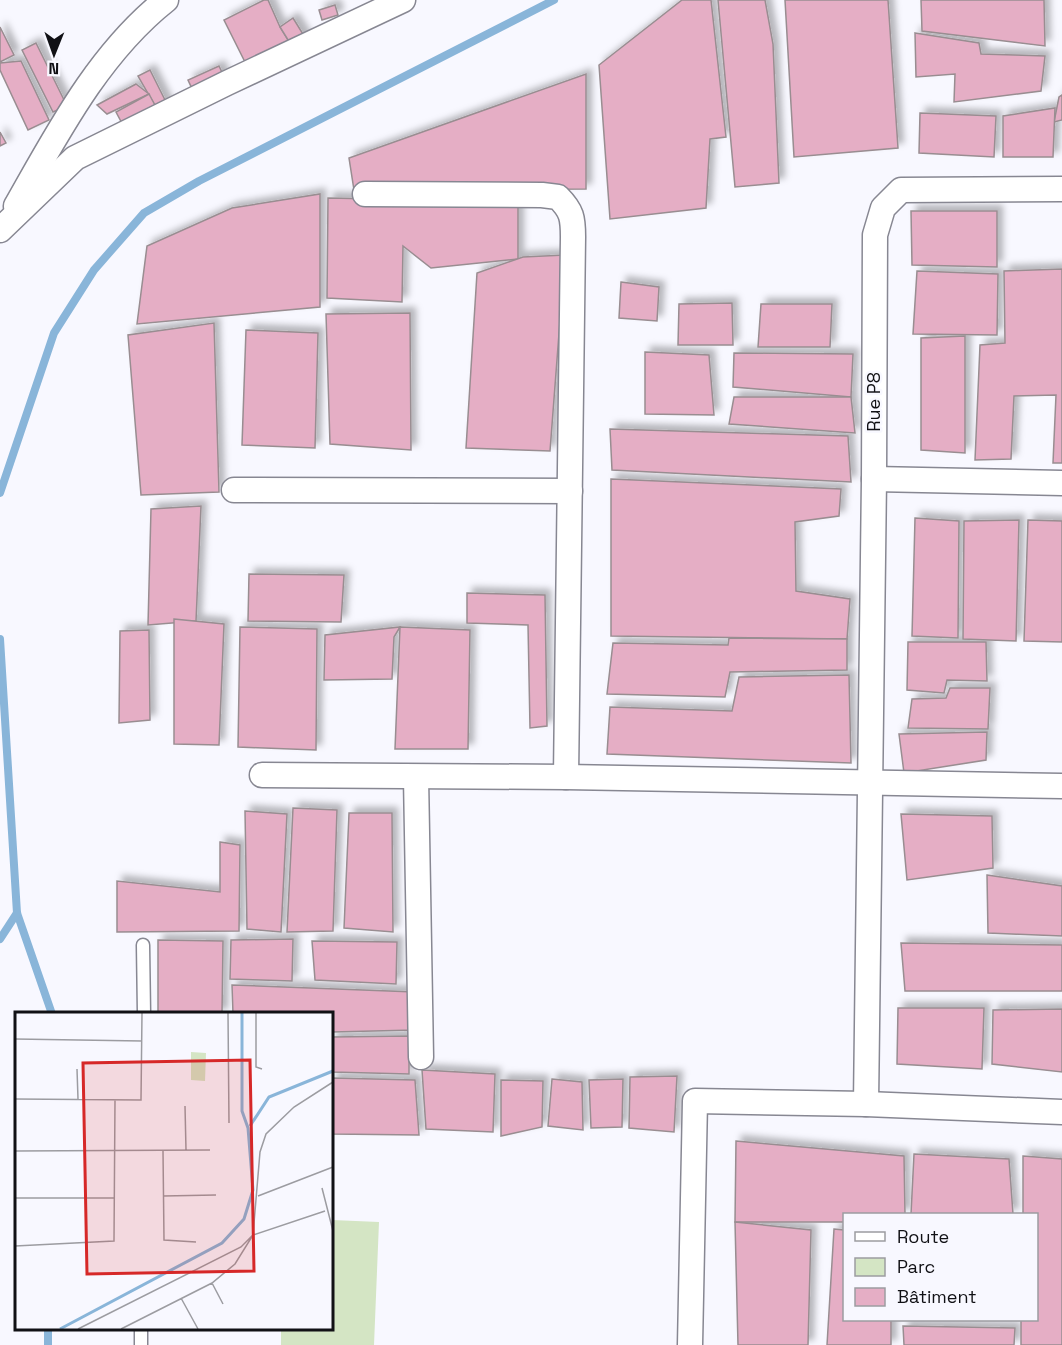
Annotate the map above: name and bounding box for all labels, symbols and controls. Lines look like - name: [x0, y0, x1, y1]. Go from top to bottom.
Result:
- north arrow: [24, 24, 84, 84]
- text: N: [48, 58, 59, 79]
- street label: Rue P8: [862, 372, 885, 432]
- inset map: [15, 1012, 333, 1330]
- legend: [843, 1213, 1038, 1321]
- text: Route: [897, 1225, 949, 1248]
- text: Parc: [897, 1255, 935, 1278]
- text: Bâtiment: [897, 1285, 977, 1308]

